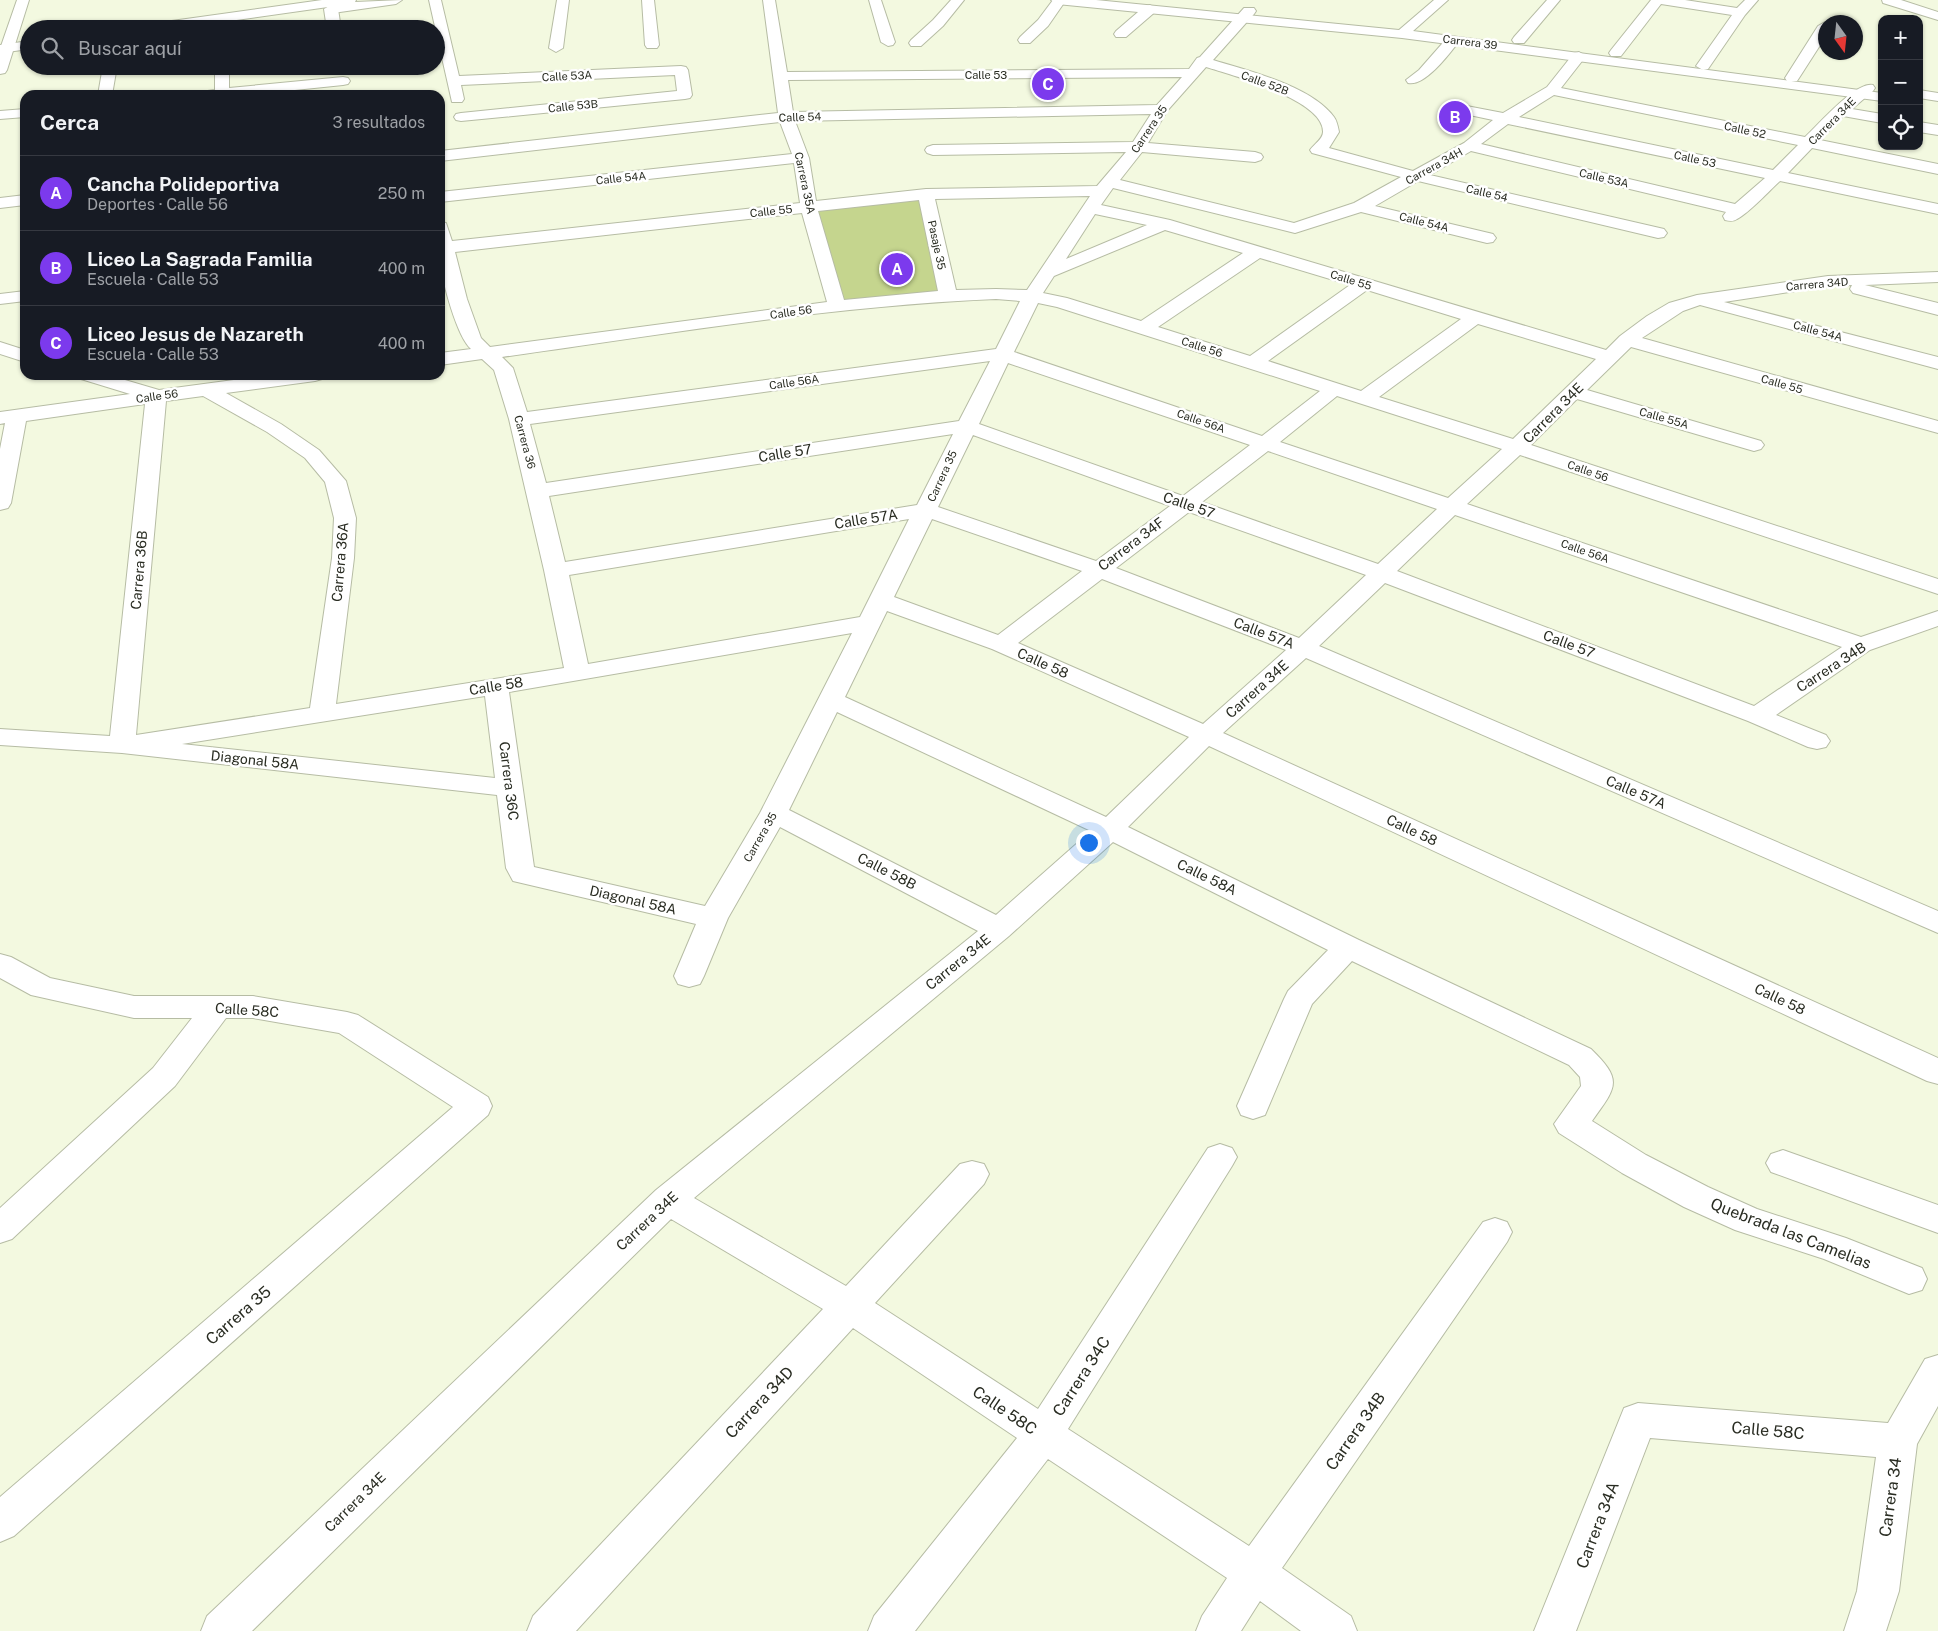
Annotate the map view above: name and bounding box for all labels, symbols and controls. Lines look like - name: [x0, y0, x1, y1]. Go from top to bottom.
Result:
- north arrow: [1818, 15, 1863, 60]
- map controls: [1878, 15, 1923, 150]
- button: +: [1878, 15, 1923, 60]
- search box: [20, 20, 445, 75]
- street label: Carrera 39: [1442, 33, 1498, 51]
- icon: search: [38, 34, 66, 62]
- text: Buscar aquí: [78, 37, 182, 59]
- button: −: [1878, 60, 1923, 105]
- pin: C: [1032, 65, 1064, 103]
- street label: Calle 53A: [542, 69, 593, 83]
- street label: Calle 53: [965, 69, 1007, 81]
- street label: Calle 52B: [1240, 69, 1290, 97]
- street label: Carrera 34E: [1806, 95, 1858, 147]
- street label: Calle 53B: [548, 97, 598, 115]
- pin: B: [1439, 98, 1471, 136]
- street label: Carrera 35: [1129, 103, 1169, 155]
- button: locate: [1878, 105, 1923, 150]
- text: Cerca: [40, 110, 99, 135]
- street label: Calle 54: [778, 110, 822, 124]
- text: 3 resultados: [333, 113, 425, 132]
- street label: Calle 52: [1723, 120, 1767, 140]
- street label: Carrera 34H: [1403, 145, 1465, 187]
- street label: Calle 53: [1673, 149, 1717, 169]
- street label: Carrera 35A: [793, 151, 817, 215]
- street label: Calle 53A: [1578, 166, 1630, 190]
- street label: Calle 54A: [595, 169, 647, 187]
- text: Cancha Polideportiva: [87, 173, 279, 195]
- street label: Calle 54: [1465, 182, 1509, 204]
- text: A: [50, 184, 62, 203]
- text: 250 m: [378, 184, 425, 203]
- text: Deportes · Calle 56: [87, 195, 228, 214]
- street label: Calle 55: [749, 203, 793, 219]
- street label: Calle 54A: [1398, 210, 1450, 234]
- street label: Pasaje 35: [926, 219, 948, 271]
- text: Liceo La Sagrada Familia: [87, 248, 312, 270]
- pin: A: [881, 250, 913, 288]
- text: B: [51, 259, 61, 278]
- text: 400 m: [378, 259, 425, 278]
- street label: Calle 55: [1329, 268, 1373, 292]
- text: Escuela · Calle 53: [87, 270, 219, 289]
- street label: Carrera 34D: [1785, 275, 1849, 293]
- street label: Calle 56: [769, 303, 813, 321]
- street label: Calle 54A: [1792, 319, 1844, 343]
- text: Liceo Jesus de Nazareth: [87, 323, 304, 345]
- text: C: [50, 334, 62, 353]
- text: 400 m: [378, 334, 425, 353]
- street label: Calle 56: [1180, 335, 1224, 359]
- text: Escuela · Calle 53: [87, 345, 219, 364]
- street label: Calle 55: [1760, 372, 1804, 396]
- street label: Calle 56A: [768, 373, 820, 391]
- street label: Carrera 34E: [1520, 380, 1586, 446]
- street label: Calle 56: [135, 387, 179, 405]
- street label: Calle 55A: [1638, 405, 1690, 431]
- street label: Calle 56A: [1175, 407, 1227, 435]
- street label: Carrera 36: [512, 414, 538, 470]
- street label: Calle 57: [757, 441, 813, 465]
- street label: Carrera 35: [925, 448, 959, 504]
- street label: Calle 56: [1566, 458, 1610, 484]
- street label: Calle 57: [1161, 489, 1217, 521]
- street label: Calle 57A: [833, 506, 899, 532]
- street label: Carrera 34F: [1095, 514, 1167, 574]
- street label: Carrera 36A: [329, 522, 351, 602]
- street label: Carrera 36B: [128, 530, 150, 610]
- street label: Calle 56A: [1559, 537, 1611, 565]
- street label: Calle 57A: [1231, 614, 1297, 652]
- street label: Calle 57: [1541, 627, 1597, 661]
- street label: Carrera 34B: [1793, 639, 1869, 695]
- street label: Calle 58: [1015, 645, 1071, 681]
- street label: Carrera 34E: [1222, 657, 1292, 721]
- street label: Calle 58: [468, 674, 524, 698]
- street label: Carrera 36C: [496, 741, 522, 821]
- street label: Diagonal 58A: [210, 747, 300, 773]
- street label: Calle 57A: [1604, 772, 1669, 812]
- street label: Carrera 35: [741, 810, 779, 864]
- street label: Calle 58: [1384, 811, 1440, 849]
- your location: [1076, 830, 1102, 856]
- street label: Calle 58B: [855, 849, 919, 893]
- street label: Calle 58A: [1175, 856, 1240, 898]
- street label: Diagonal 58A: [588, 882, 678, 918]
- street label: Carrera 34E: [922, 931, 994, 993]
- street label: Calle 58: [1752, 980, 1808, 1018]
- street label: Calle 58C: [214, 1000, 280, 1020]
- street label: Carrera 34E: [613, 1188, 681, 1254]
- street label: Quebrada las Camelias: [1708, 1194, 1874, 1273]
- street label: Carrera 35: [202, 1282, 275, 1349]
- street label: Carrera 34C: [1049, 1333, 1114, 1420]
- street label: Carrera 34D: [721, 1363, 797, 1442]
- street label: Calle 58C: [969, 1382, 1040, 1439]
- street label: Carrera 34B: [1322, 1389, 1389, 1474]
- street label: Calle 58C: [1731, 1418, 1805, 1443]
- street label: Carrera 34: [1876, 1456, 1905, 1538]
- street label: Carrera 34E: [321, 1469, 389, 1535]
- street label: Carrera 34A: [1572, 1479, 1623, 1571]

